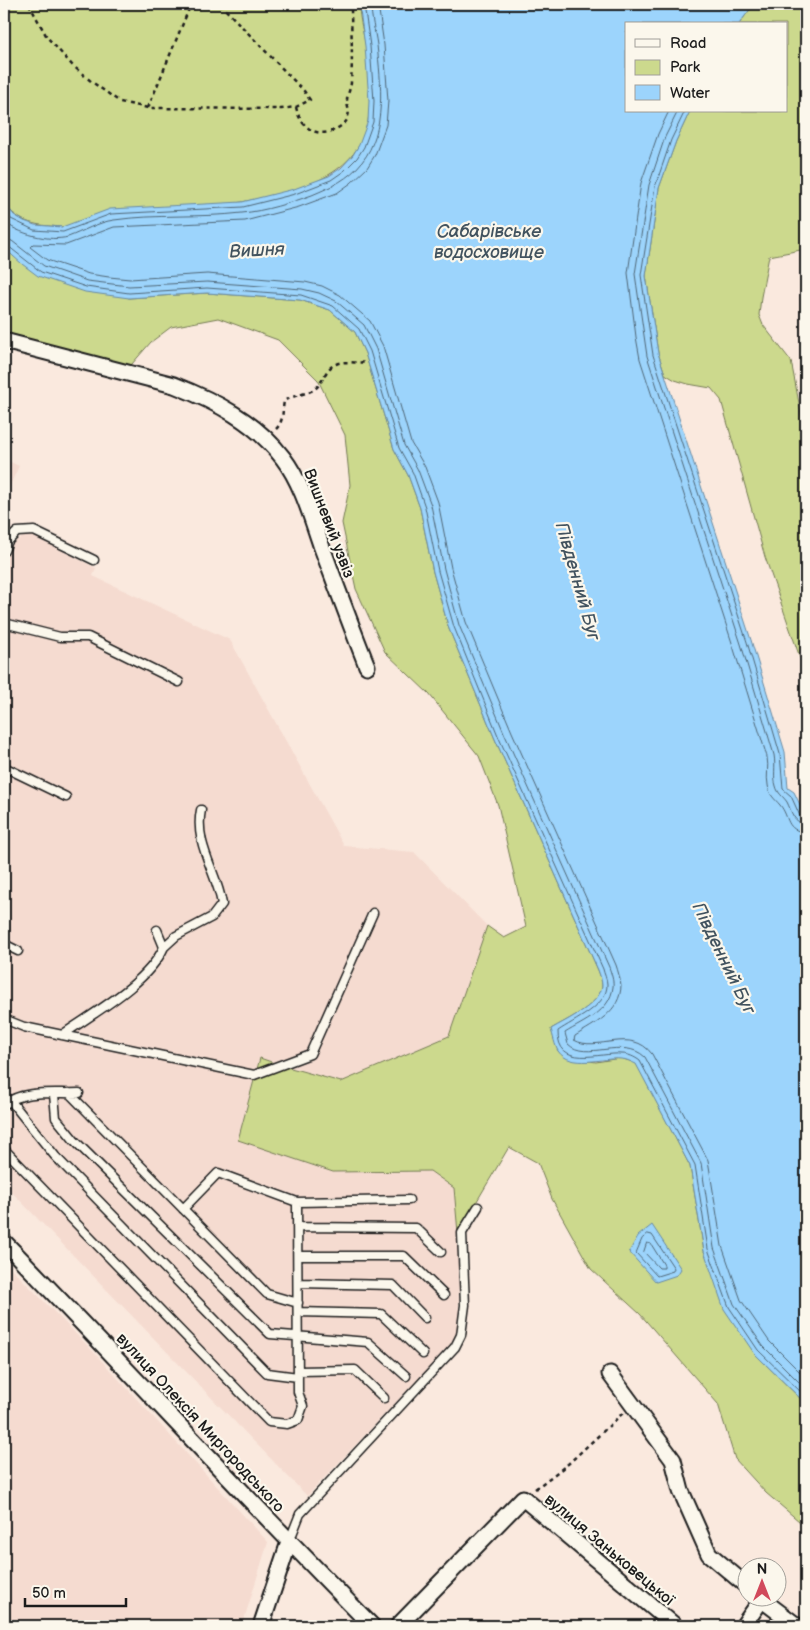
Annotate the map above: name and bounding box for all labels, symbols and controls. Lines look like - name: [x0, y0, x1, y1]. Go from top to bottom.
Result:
- legend: [625, 22, 788, 112]
- text: Road: [670, 34, 706, 53]
- text: Park: [670, 58, 701, 77]
- text: Water: [670, 84, 710, 103]
- water label: Сабарівське водосховище: [434, 221, 544, 263]
- water label: Вишня: [229, 239, 285, 262]
- street label: Вишневий узвіз: [299, 466, 358, 581]
- water label: Південний Буг: [551, 520, 605, 643]
- water label: Південний Буг: [687, 899, 760, 1018]
- street label: вулиця Олексія Миргородського: [112, 1330, 288, 1516]
- street label: вулиця Заньковецької: [540, 1490, 679, 1611]
- north arrow: [738, 1558, 788, 1608]
- text: N: [757, 1561, 767, 1578]
- scale bar: [25, 1575, 126, 1607]
- text: 50 m: [32, 1584, 66, 1603]

